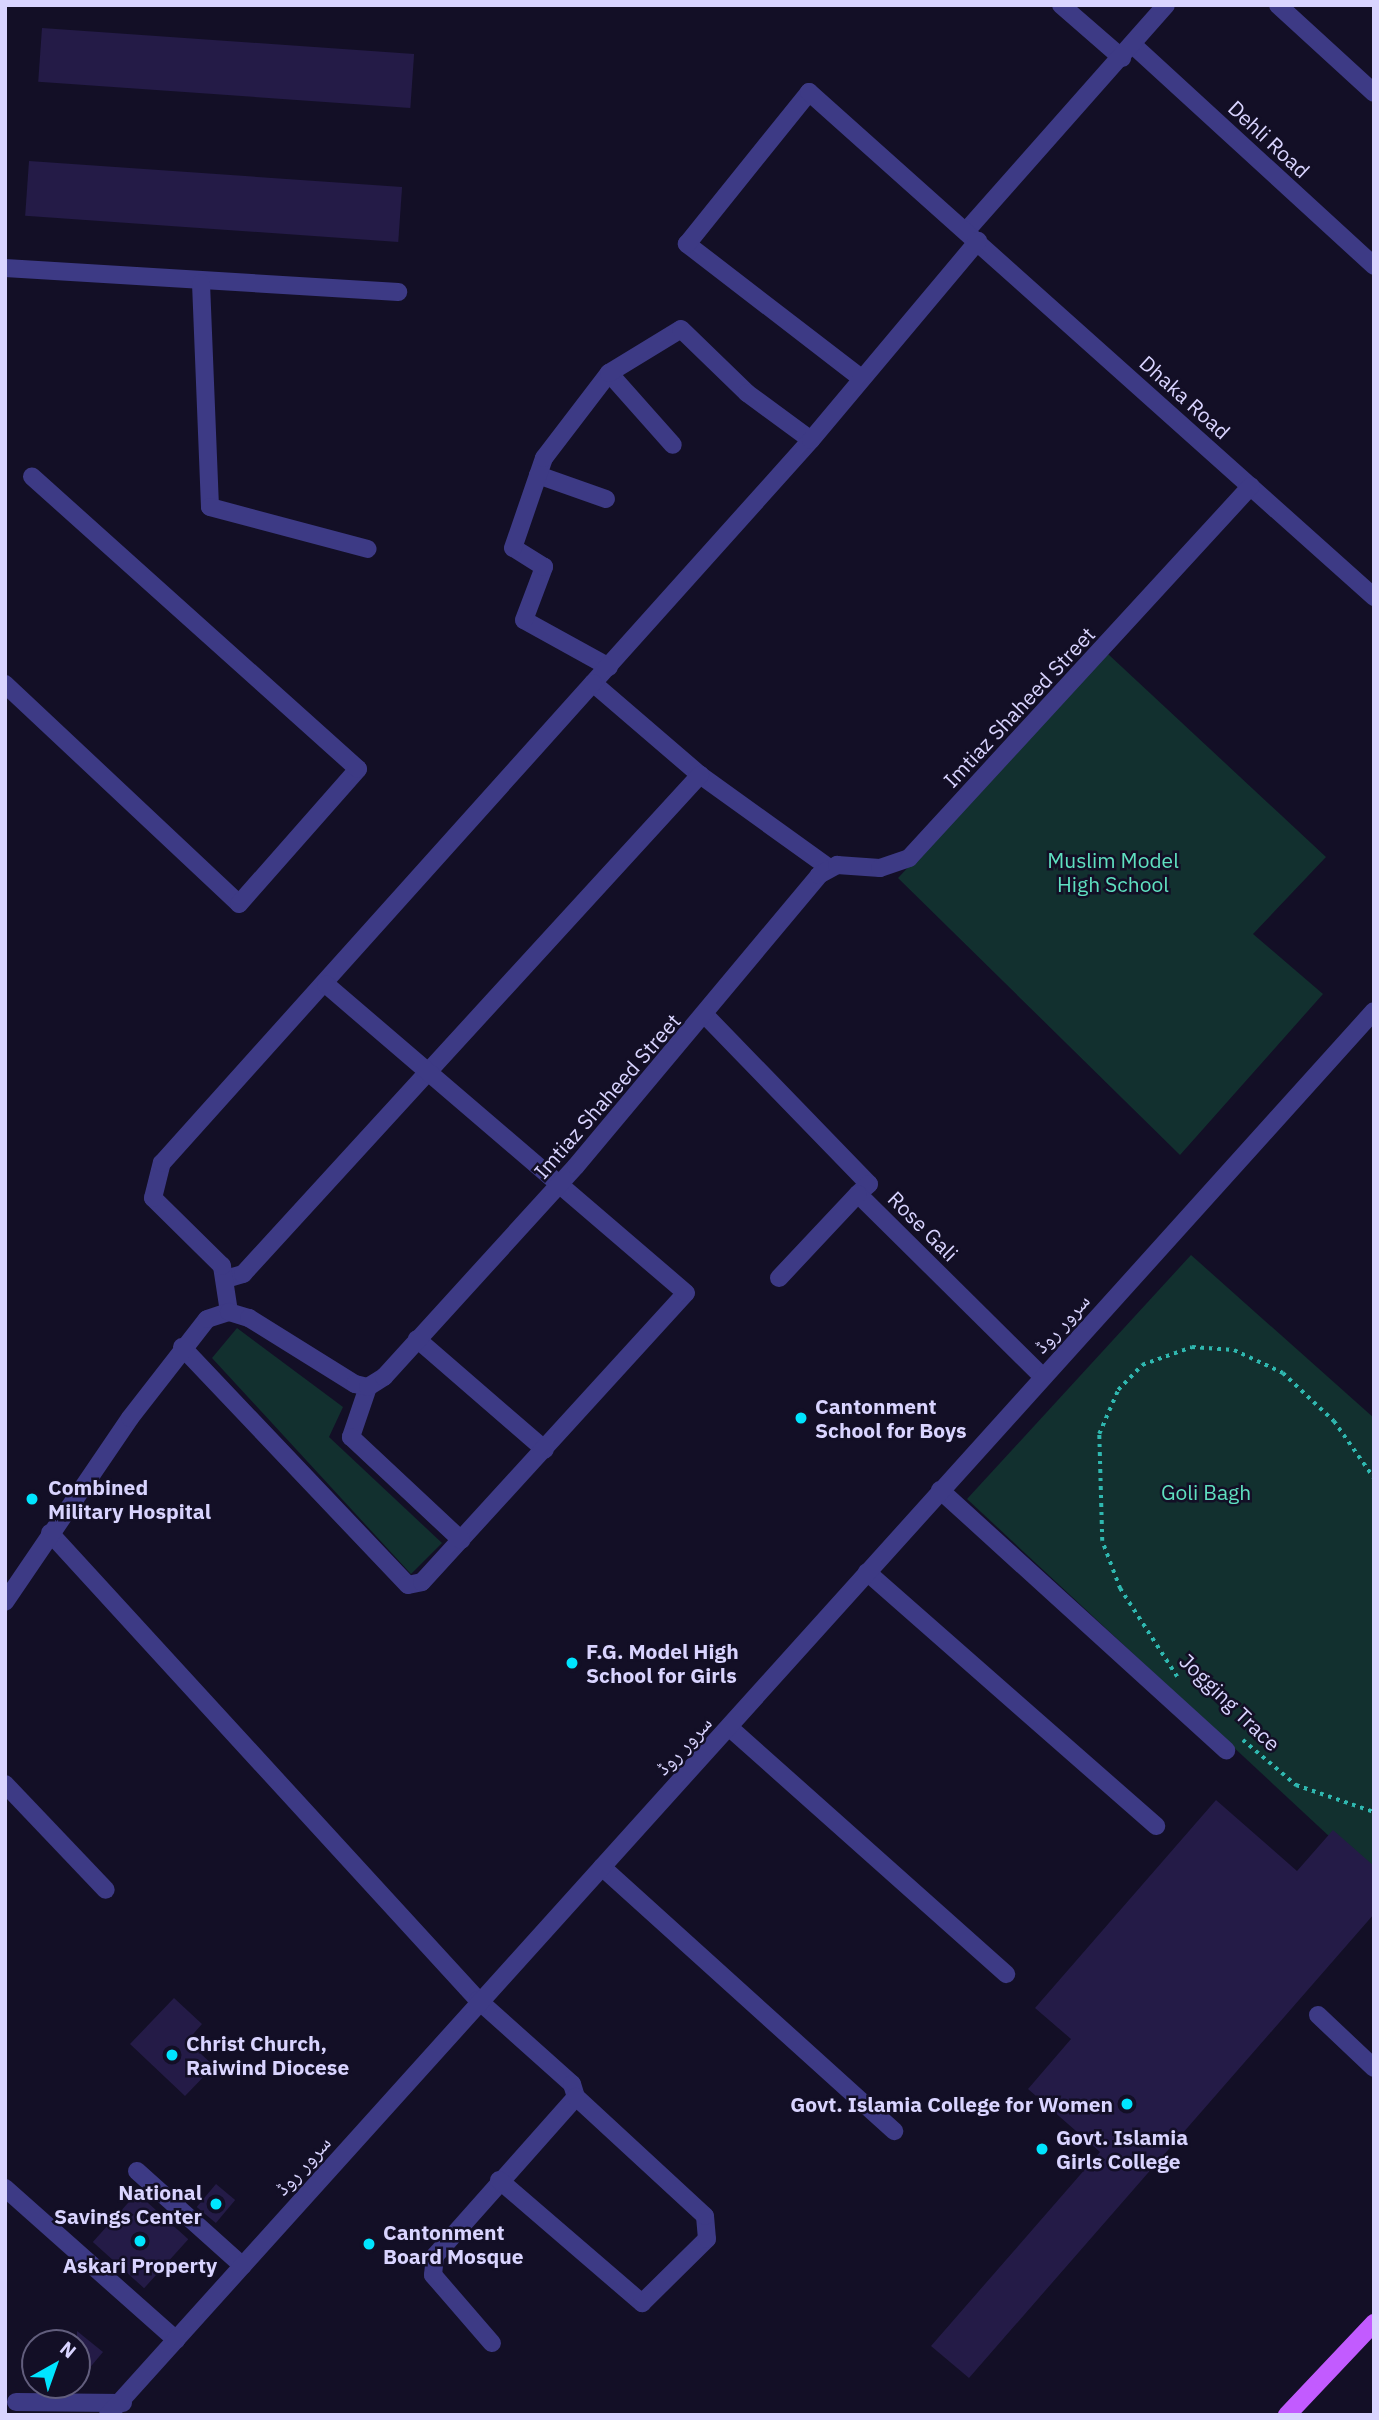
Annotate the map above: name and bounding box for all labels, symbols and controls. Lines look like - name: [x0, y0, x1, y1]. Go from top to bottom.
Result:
- street label: Dehli Road: [1223, 95, 1315, 183]
- street label: Dhaka Road: [1135, 350, 1235, 444]
- street label: Imtiaz Shaheed Street: [938, 621, 1100, 793]
- park label: Muslim Model High School: [1047, 847, 1179, 897]
- street label: Imtiaz Shaheed Street: [528, 1008, 686, 1184]
- street label: Rose Gali: [883, 1186, 963, 1266]
- street label: سرور روڈ: [1028, 1288, 1094, 1358]
- place label: Cantonment School for Boys: [815, 1393, 967, 1443]
- marker: Cantonment School for Boys: [793, 1410, 809, 1426]
- place label: Combined Military Hospital: [48, 1474, 211, 1524]
- park label: Goli Bagh: [1161, 1479, 1251, 1505]
- marker: Combined Military Hospital: [22, 1489, 42, 1509]
- place label: F.G. Model High School for Girls: [586, 1638, 739, 1688]
- street label: Jogging Trace: [1175, 1648, 1285, 1756]
- marker: F.G. Model High School for Girls: [564, 1655, 580, 1671]
- street label: سرور روڈ: [649, 1710, 717, 1780]
- place label: Christ Church, Raiwind Diocese: [186, 2030, 349, 2080]
- marker: Christ Church, Raiwind Diocese: [164, 2047, 180, 2063]
- place label: Govt. Islamia College for Women: [790, 2091, 1113, 2117]
- marker: Govt. Islamia College for Women: [1119, 2096, 1135, 2112]
- place label: Govt. Islamia Girls College: [1056, 2124, 1188, 2174]
- street label: سرور روڈ: [269, 2130, 335, 2200]
- marker: Govt. Islamia Girls College: [1034, 2141, 1050, 2157]
- place label: National Savings Center: [54, 2179, 202, 2229]
- marker: National Savings Center: [208, 2196, 224, 2212]
- place label: Cantonment Board Mosque: [383, 2219, 524, 2269]
- marker: Askari Property: [132, 2233, 148, 2249]
- marker: Cantonment Board Mosque: [361, 2236, 377, 2252]
- place label: Askari Property: [63, 2252, 217, 2278]
- north arrow: [21, 2329, 91, 2399]
- text: N: [55, 2336, 81, 2363]

